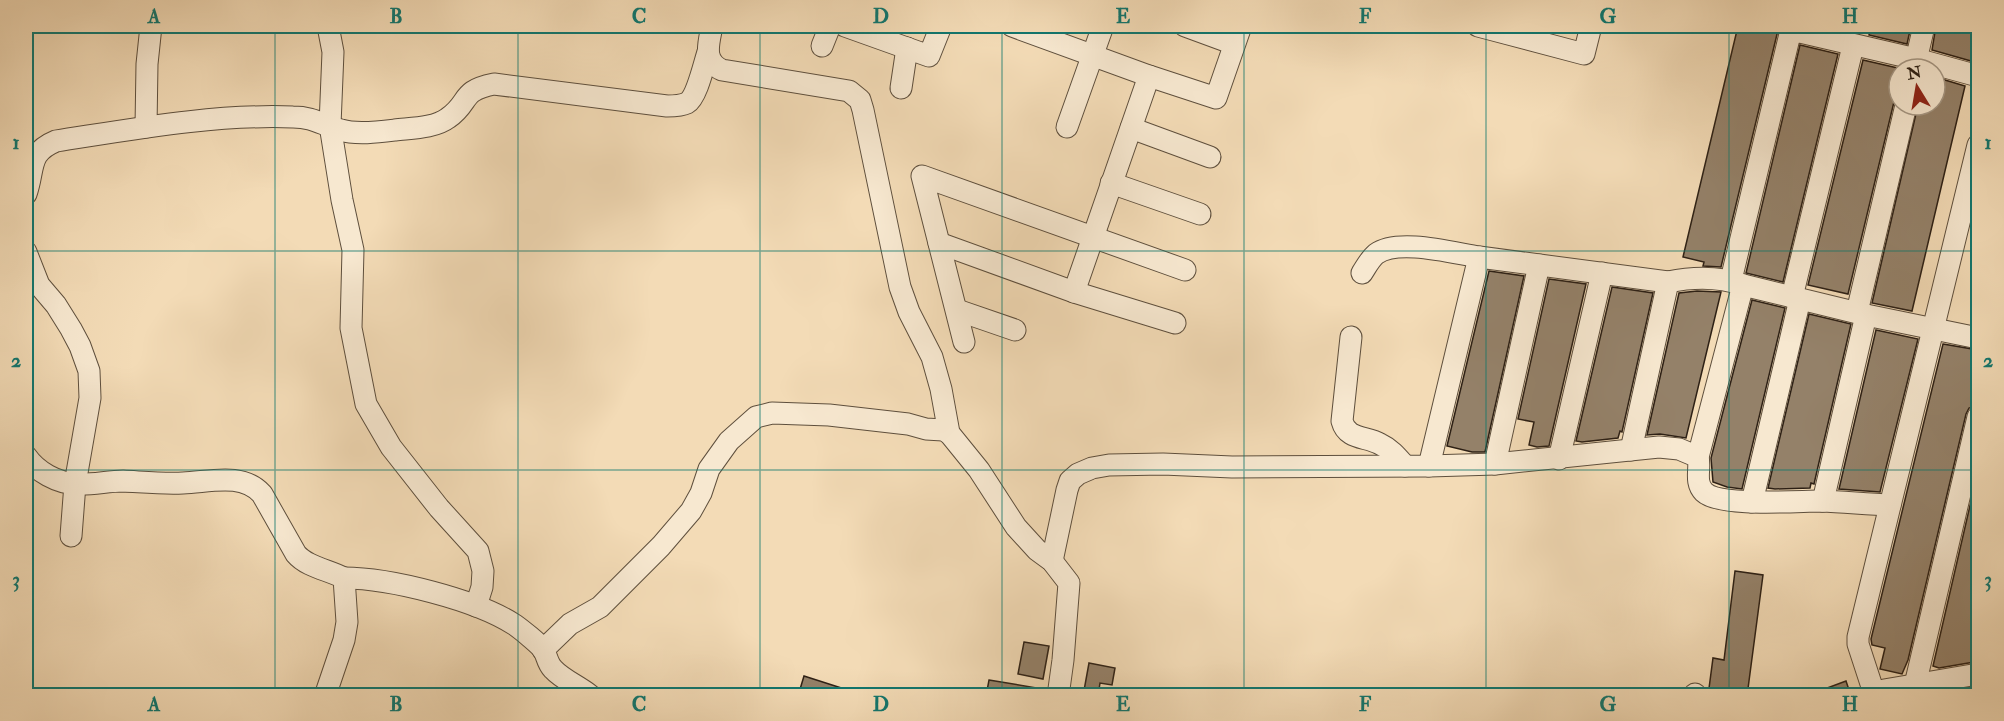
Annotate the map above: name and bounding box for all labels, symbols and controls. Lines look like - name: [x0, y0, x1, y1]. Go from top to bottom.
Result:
- text: A: [147, 4, 161, 29]
- text: B: [389, 4, 403, 29]
- text: C: [632, 4, 646, 29]
- text: D: [873, 4, 889, 29]
- text: E: [1116, 4, 1131, 29]
- text: F: [1359, 4, 1372, 29]
- text: G: [1600, 4, 1617, 29]
- text: H: [1842, 4, 1858, 29]
- north arrow: [1887, 57, 1947, 117]
- text: N: [1904, 62, 1924, 85]
- text: 1: [12, 130, 20, 155]
- text: 1: [1984, 130, 1992, 155]
- text: 2: [11, 348, 21, 373]
- text: 2: [1983, 348, 1993, 373]
- text: 3: [12, 567, 20, 592]
- text: 3: [1984, 567, 1992, 592]
- text: A: [147, 692, 161, 717]
- text: B: [389, 692, 403, 717]
- text: C: [632, 692, 646, 717]
- text: D: [873, 692, 889, 717]
- text: E: [1116, 692, 1131, 717]
- text: F: [1359, 692, 1372, 717]
- text: G: [1600, 692, 1617, 717]
- text: H: [1842, 692, 1858, 717]

